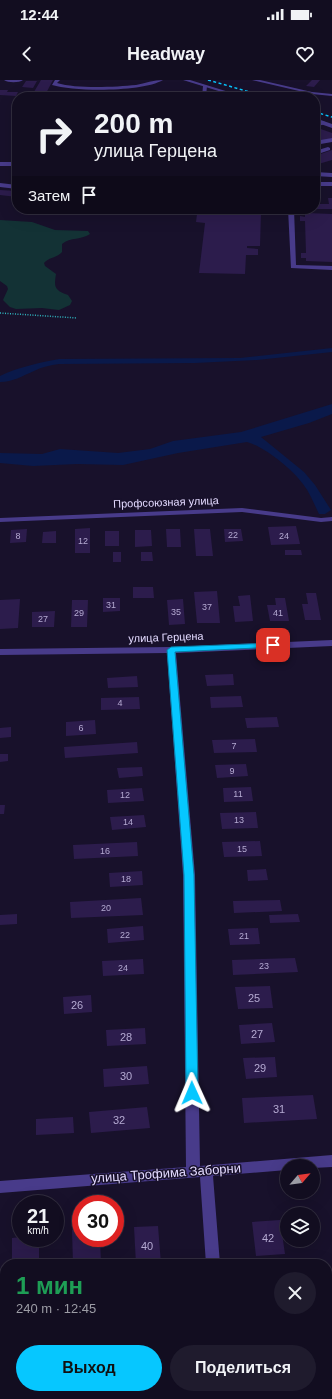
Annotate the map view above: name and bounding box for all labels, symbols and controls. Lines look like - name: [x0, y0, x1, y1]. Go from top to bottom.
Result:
- text: 12:44: [20, 6, 58, 23]
- icon: back: [16, 43, 38, 65]
- icon: heart: [294, 43, 316, 65]
- text: Headway: [127, 44, 205, 64]
- icon: right: [28, 108, 80, 160]
- text: 200 m: [94, 108, 173, 139]
- text: улица Герцена: [94, 141, 217, 161]
- icon: arrive: [78, 184, 100, 206]
- text: Затем: [28, 187, 70, 204]
- street label: Профсоюзная улица: [113, 494, 220, 510]
- house number: 22: [228, 530, 238, 540]
- house number: 8: [15, 531, 21, 541]
- house number: 24: [279, 531, 289, 541]
- house number: 12: [78, 536, 88, 546]
- house number: 31: [106, 600, 116, 610]
- house number: 37: [202, 602, 212, 612]
- house number: 35: [171, 607, 181, 617]
- house number: 29: [74, 608, 84, 618]
- house number: 41: [273, 608, 283, 618]
- house number: 27: [38, 614, 48, 624]
- pin: [256, 628, 290, 662]
- street label: улица Герцена: [128, 630, 205, 644]
- icon: arrive: [262, 634, 284, 656]
- house number: 4: [117, 698, 123, 708]
- house number: 6: [78, 723, 84, 733]
- house number: 7: [231, 741, 237, 751]
- house number: 9: [229, 766, 235, 776]
- house number: 11: [233, 789, 243, 799]
- house number: 12: [120, 790, 130, 800]
- house number: 13: [234, 815, 244, 825]
- house number: 14: [123, 817, 133, 827]
- house number: 15: [237, 844, 247, 854]
- house number: 16: [100, 846, 110, 856]
- house number: 18: [121, 874, 131, 884]
- house number: 20: [101, 903, 111, 913]
- house number: 22: [120, 930, 130, 940]
- house number: 21: [239, 931, 249, 941]
- house number: 23: [259, 961, 269, 971]
- house number: 24: [118, 963, 128, 973]
- house number: 25: [248, 992, 260, 1004]
- house number: 26: [71, 999, 83, 1011]
- house number: 27: [251, 1028, 263, 1040]
- house number: 28: [120, 1031, 132, 1043]
- house number: 29: [254, 1062, 266, 1074]
- house number: 30: [120, 1070, 132, 1082]
- position arrow: [171, 1072, 213, 1114]
- house number: 31: [273, 1103, 285, 1115]
- house number: 32: [113, 1114, 125, 1126]
- north arrow: [280, 1159, 320, 1199]
- map controls: [280, 1159, 320, 1247]
- street label: улица Трофима Заборни: [91, 1160, 241, 1186]
- speed limit sign: 30: [72, 1195, 124, 1247]
- text: 21: [27, 1205, 49, 1227]
- button: layers: [280, 1207, 320, 1247]
- text: km/h: [27, 1225, 49, 1236]
- house number: 42: [262, 1232, 274, 1244]
- house number: 40: [141, 1240, 153, 1252]
- text: 1 мин: [16, 1272, 83, 1299]
- button: close: [274, 1272, 316, 1314]
- text: 240 m · 12:45: [16, 1301, 96, 1316]
- button: Выход: [16, 1345, 162, 1391]
- button: Поделиться: [170, 1345, 316, 1391]

